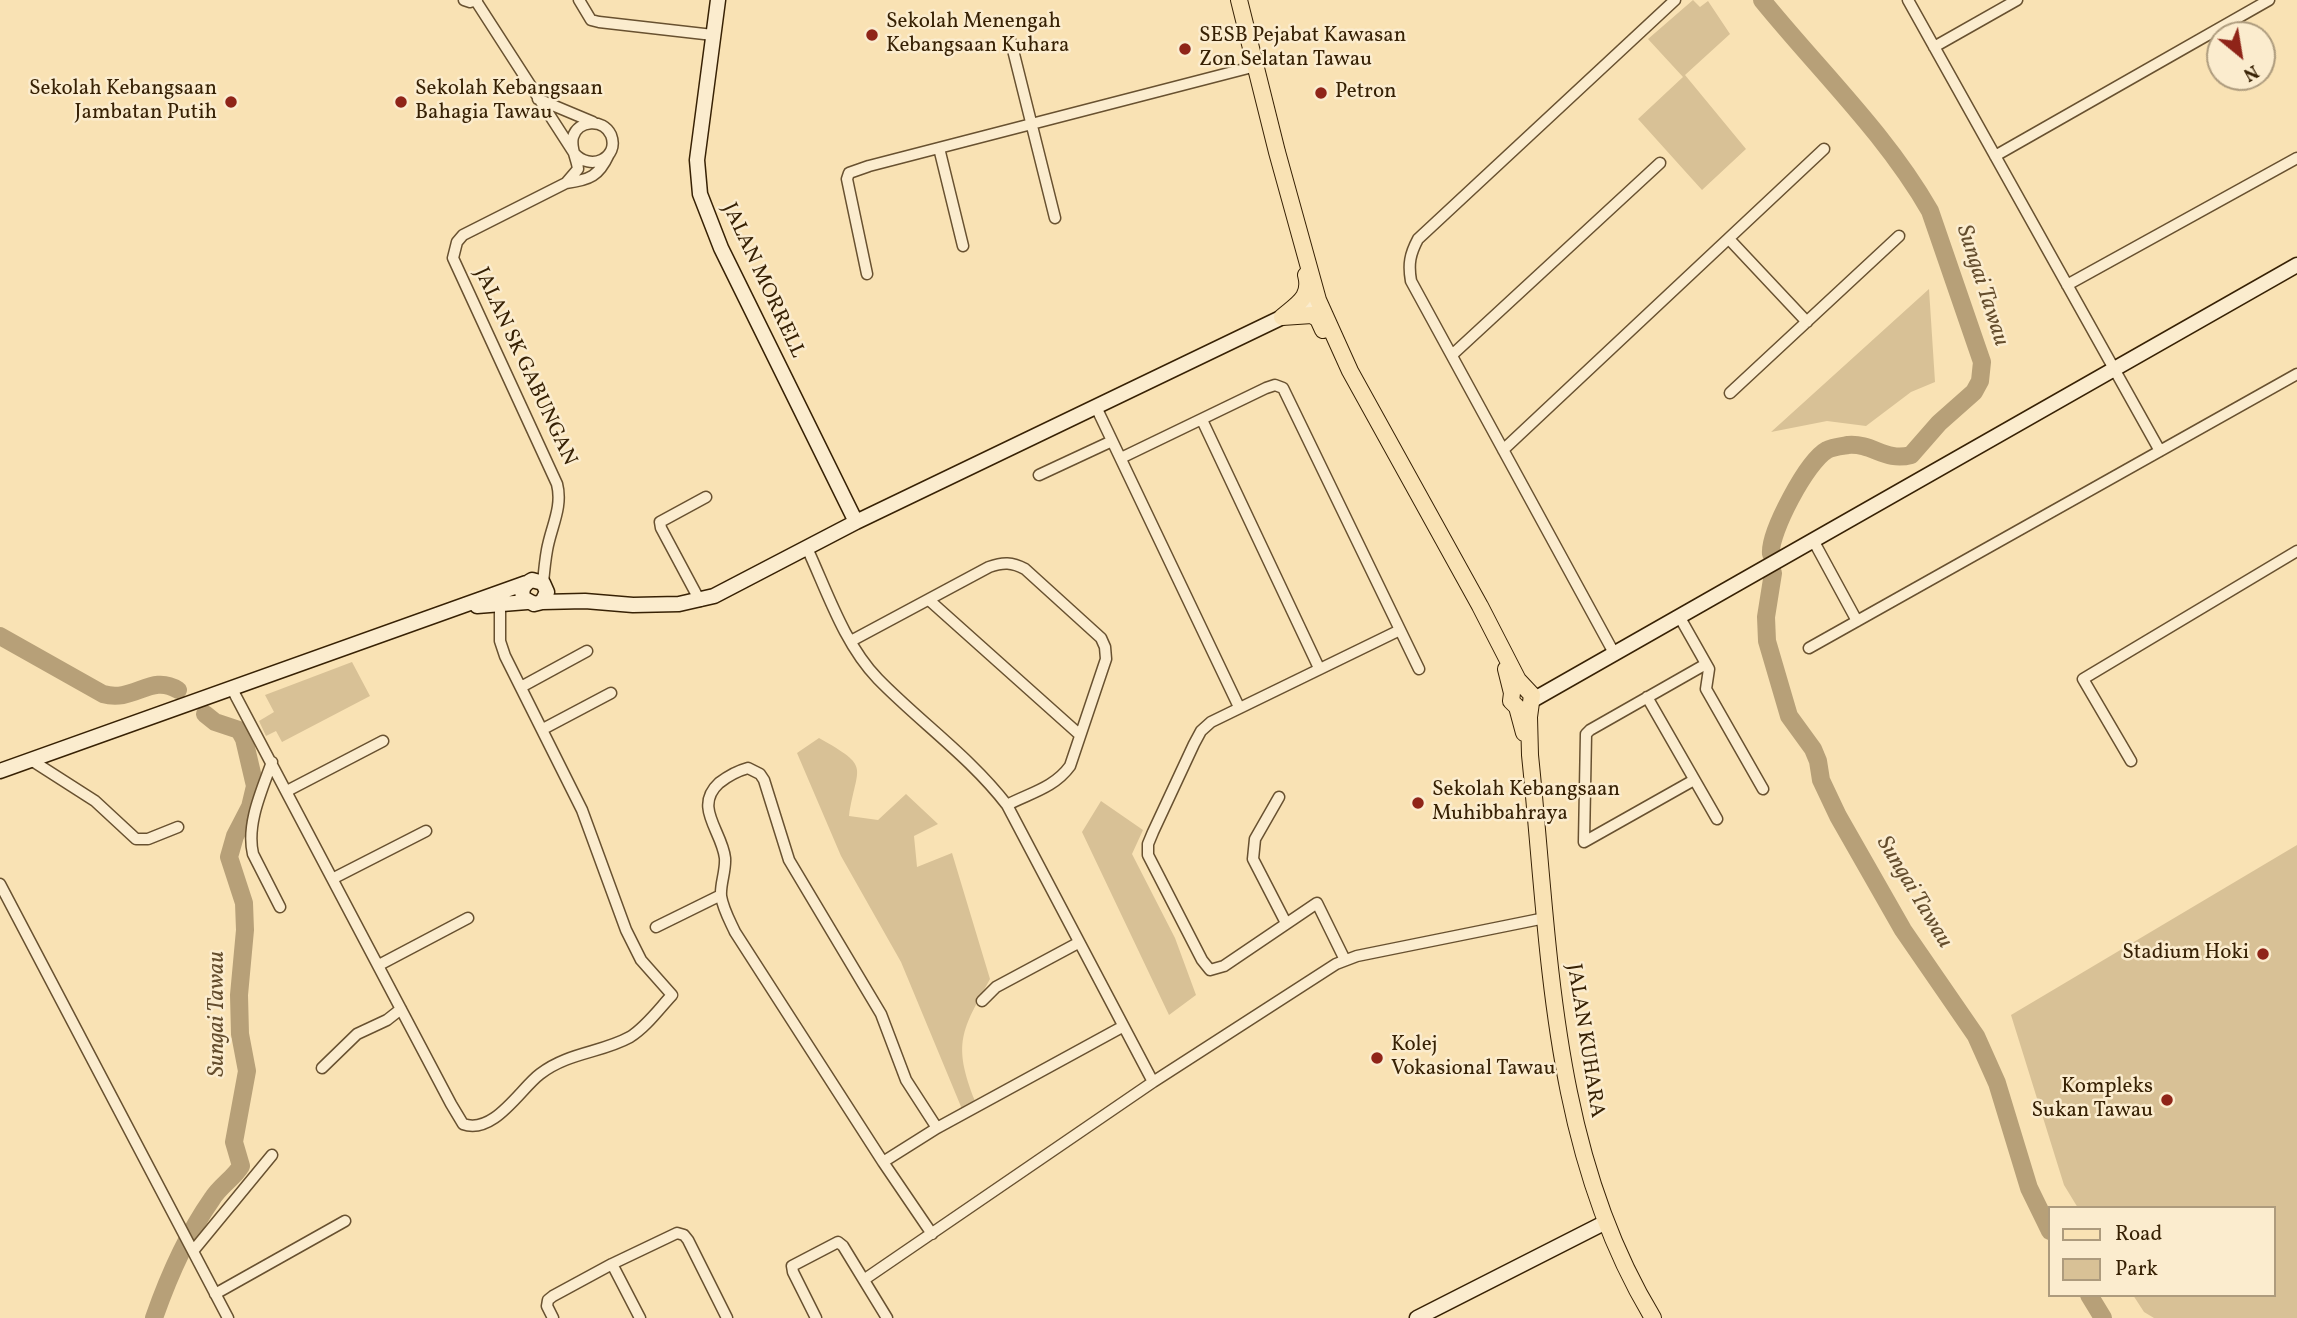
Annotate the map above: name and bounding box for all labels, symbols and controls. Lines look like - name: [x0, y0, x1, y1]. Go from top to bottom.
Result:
- place label: Sekolah Menengah Kebangsaan Kuhara: [886, 10, 1070, 60]
- north arrow: [2206, 21, 2276, 91]
- place label: SESB Pejabat Kawasan Zon Selatan Tawau: [1199, 24, 1406, 74]
- marker: Sekolah Menengah Kebangsaan Kuhara: [864, 27, 880, 43]
- marker: SESB Pejabat Kawasan Zon Selatan Tawau: [1177, 41, 1193, 57]
- text: N: [2238, 58, 2263, 87]
- place label: Sekolah Kebangsaan Jambatan Putih: [29, 77, 217, 127]
- place label: Sekolah Kebangsaan Bahagia Tawau: [415, 77, 603, 127]
- place label: Petron: [1335, 80, 1397, 106]
- marker: Petron: [1313, 85, 1329, 101]
- marker: Sekolah Kebangsaan Jambatan Putih: [223, 94, 239, 110]
- marker: Sekolah Kebangsaan Bahagia Tawau: [393, 94, 409, 110]
- street label: JALAN MORRELL: [715, 200, 809, 362]
- water label: Sungai Tawau: [1948, 222, 2014, 350]
- street label: JALAN SK GABUNGAN: [467, 264, 581, 470]
- place label: Sekolah Kebangsaan Muhibbahraya: [1432, 778, 1620, 828]
- marker: Sekolah Kebangsaan Muhibbahraya: [1410, 795, 1426, 811]
- water label: Sungai Tawau: [1869, 832, 1957, 954]
- place label: Stadium Hoki: [2122, 941, 2249, 967]
- marker: Stadium Hoki: [2255, 946, 2271, 962]
- water label: Sungai Tawau: [205, 951, 233, 1077]
- street label: JALAN KUHARA: [1559, 962, 1609, 1120]
- place label: Kolej Vokasional Tawau: [1391, 1033, 1556, 1083]
- marker: Kolej Vokasional Tawau: [1369, 1050, 1385, 1066]
- place label: Kompleks Sukan Tawau: [2032, 1075, 2153, 1125]
- marker: Kompleks Sukan Tawau: [2159, 1092, 2175, 1108]
- legend: [2048, 1206, 2276, 1297]
- text: Road: [2115, 1220, 2162, 1249]
- text: Park: [2115, 1255, 2158, 1284]

